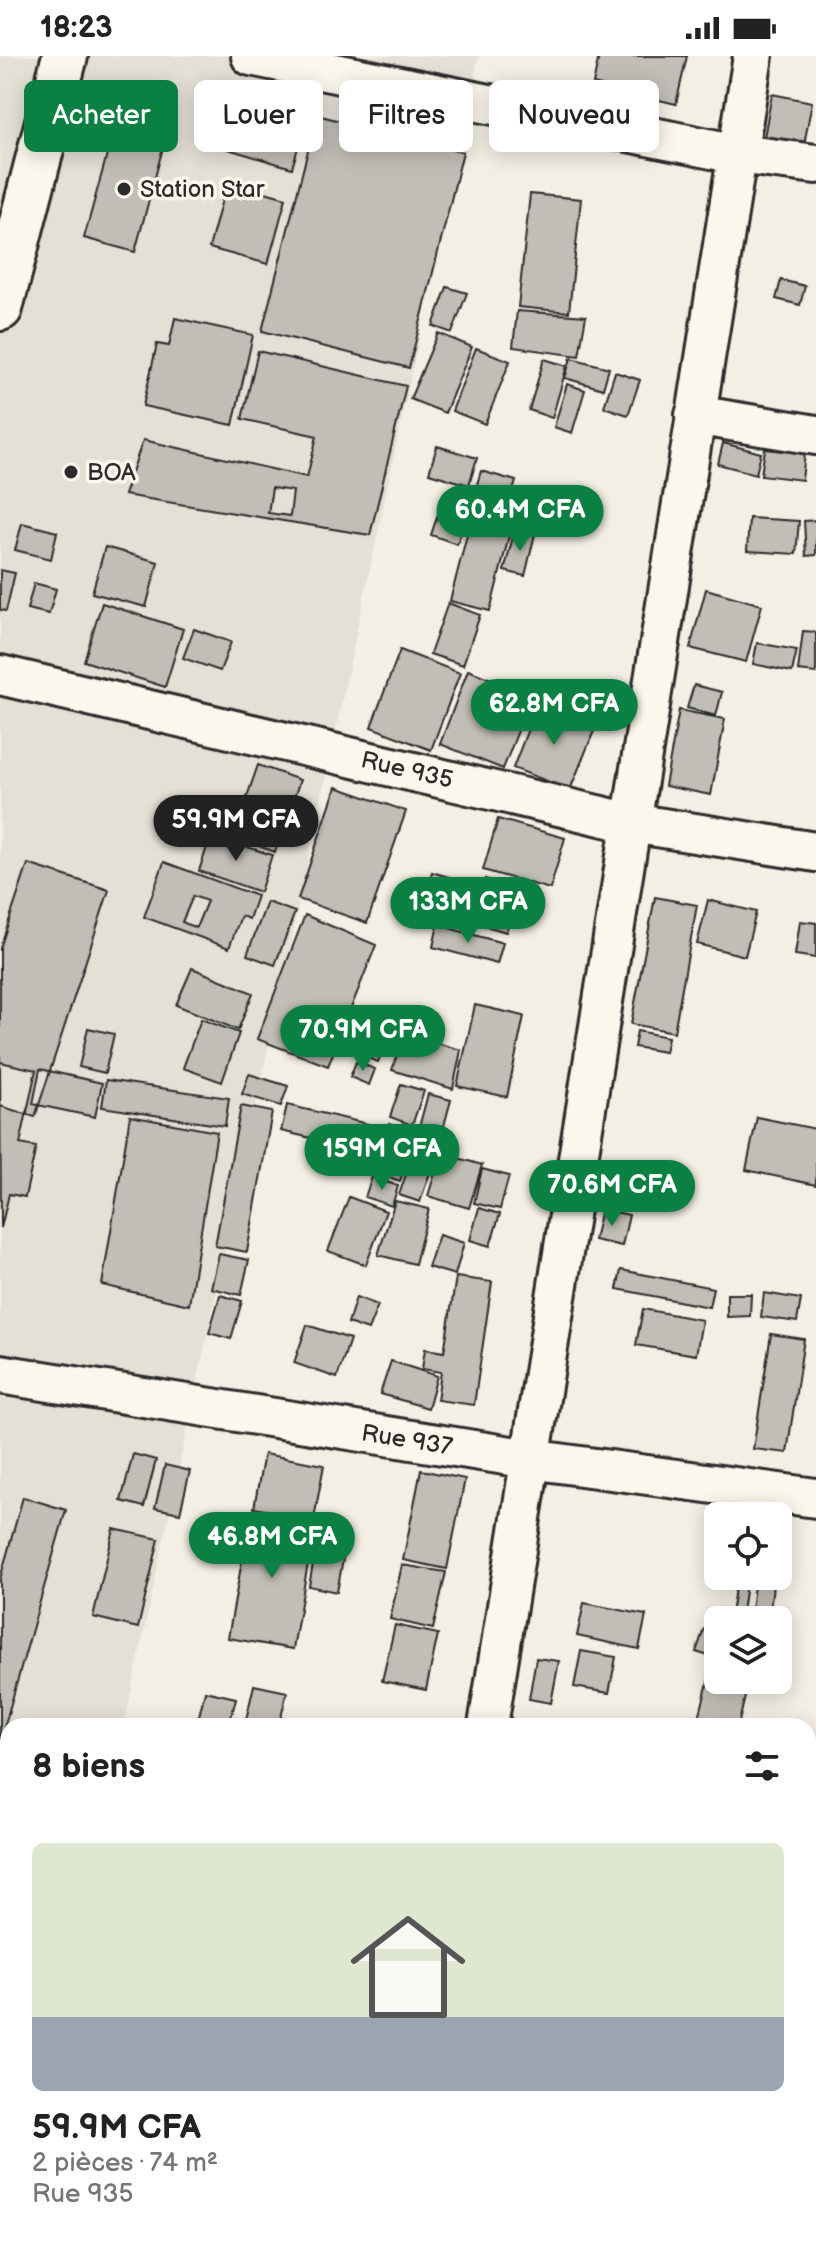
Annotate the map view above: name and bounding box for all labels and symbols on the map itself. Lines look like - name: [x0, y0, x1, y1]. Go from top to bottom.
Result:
- place label: Station Star: [140, 175, 265, 204]
- marker: Station Star: [115, 180, 133, 198]
- place label: BOA: [87, 458, 136, 487]
- marker: BOA: [62, 463, 80, 481]
- pin: 60.4M CFA: [428, 485, 612, 553]
- pin: 62.8M CFA: [462, 679, 646, 747]
- street label: Rue 935: [358, 745, 456, 795]
- pin: 59.9M CFA: [144, 795, 328, 863]
- pin: 133M CFA: [385, 877, 551, 945]
- pin: 70.9M CFA: [271, 1005, 455, 1073]
- pin: 159M CFA: [299, 1124, 465, 1192]
- pin: 70.6M CFA: [520, 1160, 704, 1228]
- street label: Rue 937: [360, 1419, 455, 1462]
- pin: 46.8M CFA: [180, 1512, 364, 1580]

